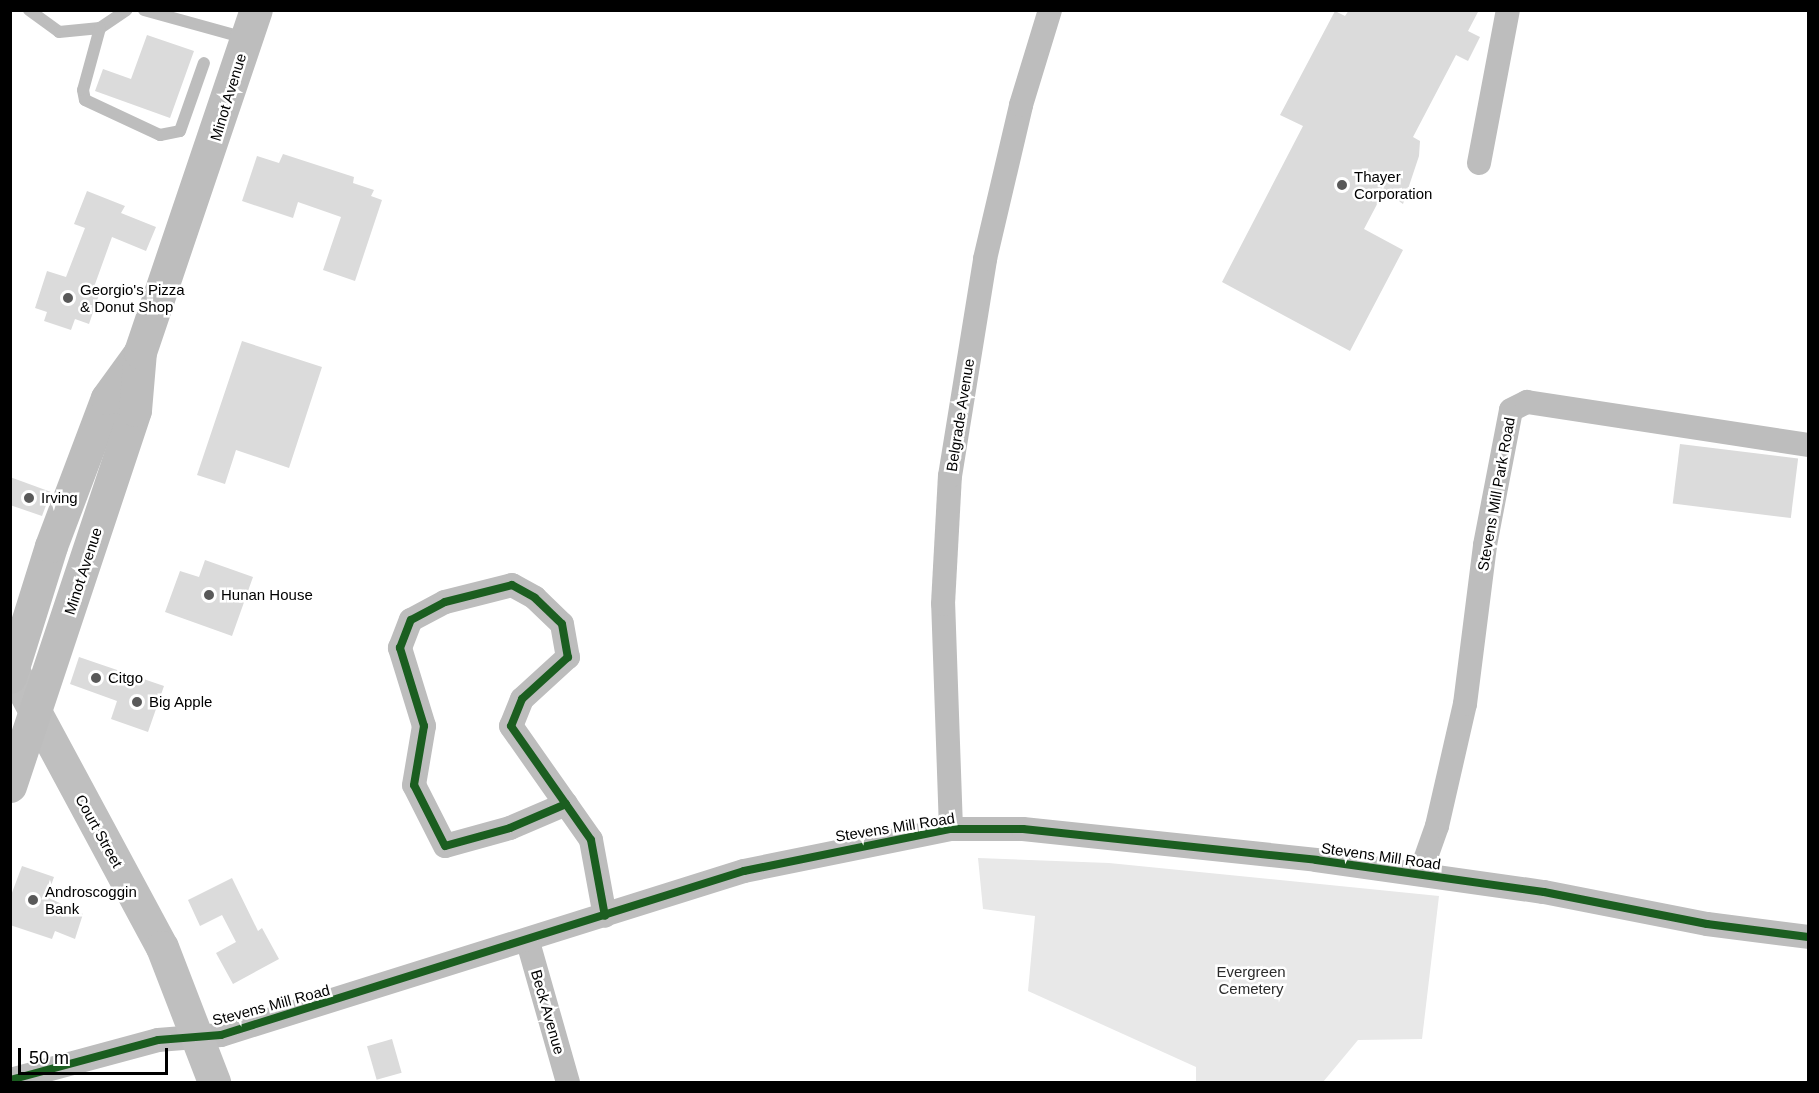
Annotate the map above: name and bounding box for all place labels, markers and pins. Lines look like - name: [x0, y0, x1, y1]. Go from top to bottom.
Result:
- place label: Thayer Corporation: [1354, 167, 1432, 202]
- marker: Thayer Corporation: [1335, 178, 1349, 192]
- place label: Georgio's Pizza & Donut Shop: [80, 280, 185, 315]
- marker: Georgio's Pizza & Donut Shop: [61, 291, 75, 305]
- place label: Irving: [41, 489, 78, 507]
- marker: Irving: [22, 491, 36, 505]
- place label: Hunan House: [221, 586, 313, 604]
- marker: Hunan House: [202, 588, 216, 602]
- place label: Citgo: [108, 669, 143, 687]
- marker: Citgo: [89, 671, 103, 685]
- place label: Big Apple: [149, 693, 213, 711]
- marker: Big Apple: [130, 695, 144, 709]
- place label: Androscoggin Bank: [45, 882, 137, 917]
- marker: Androscoggin Bank: [26, 893, 40, 907]

